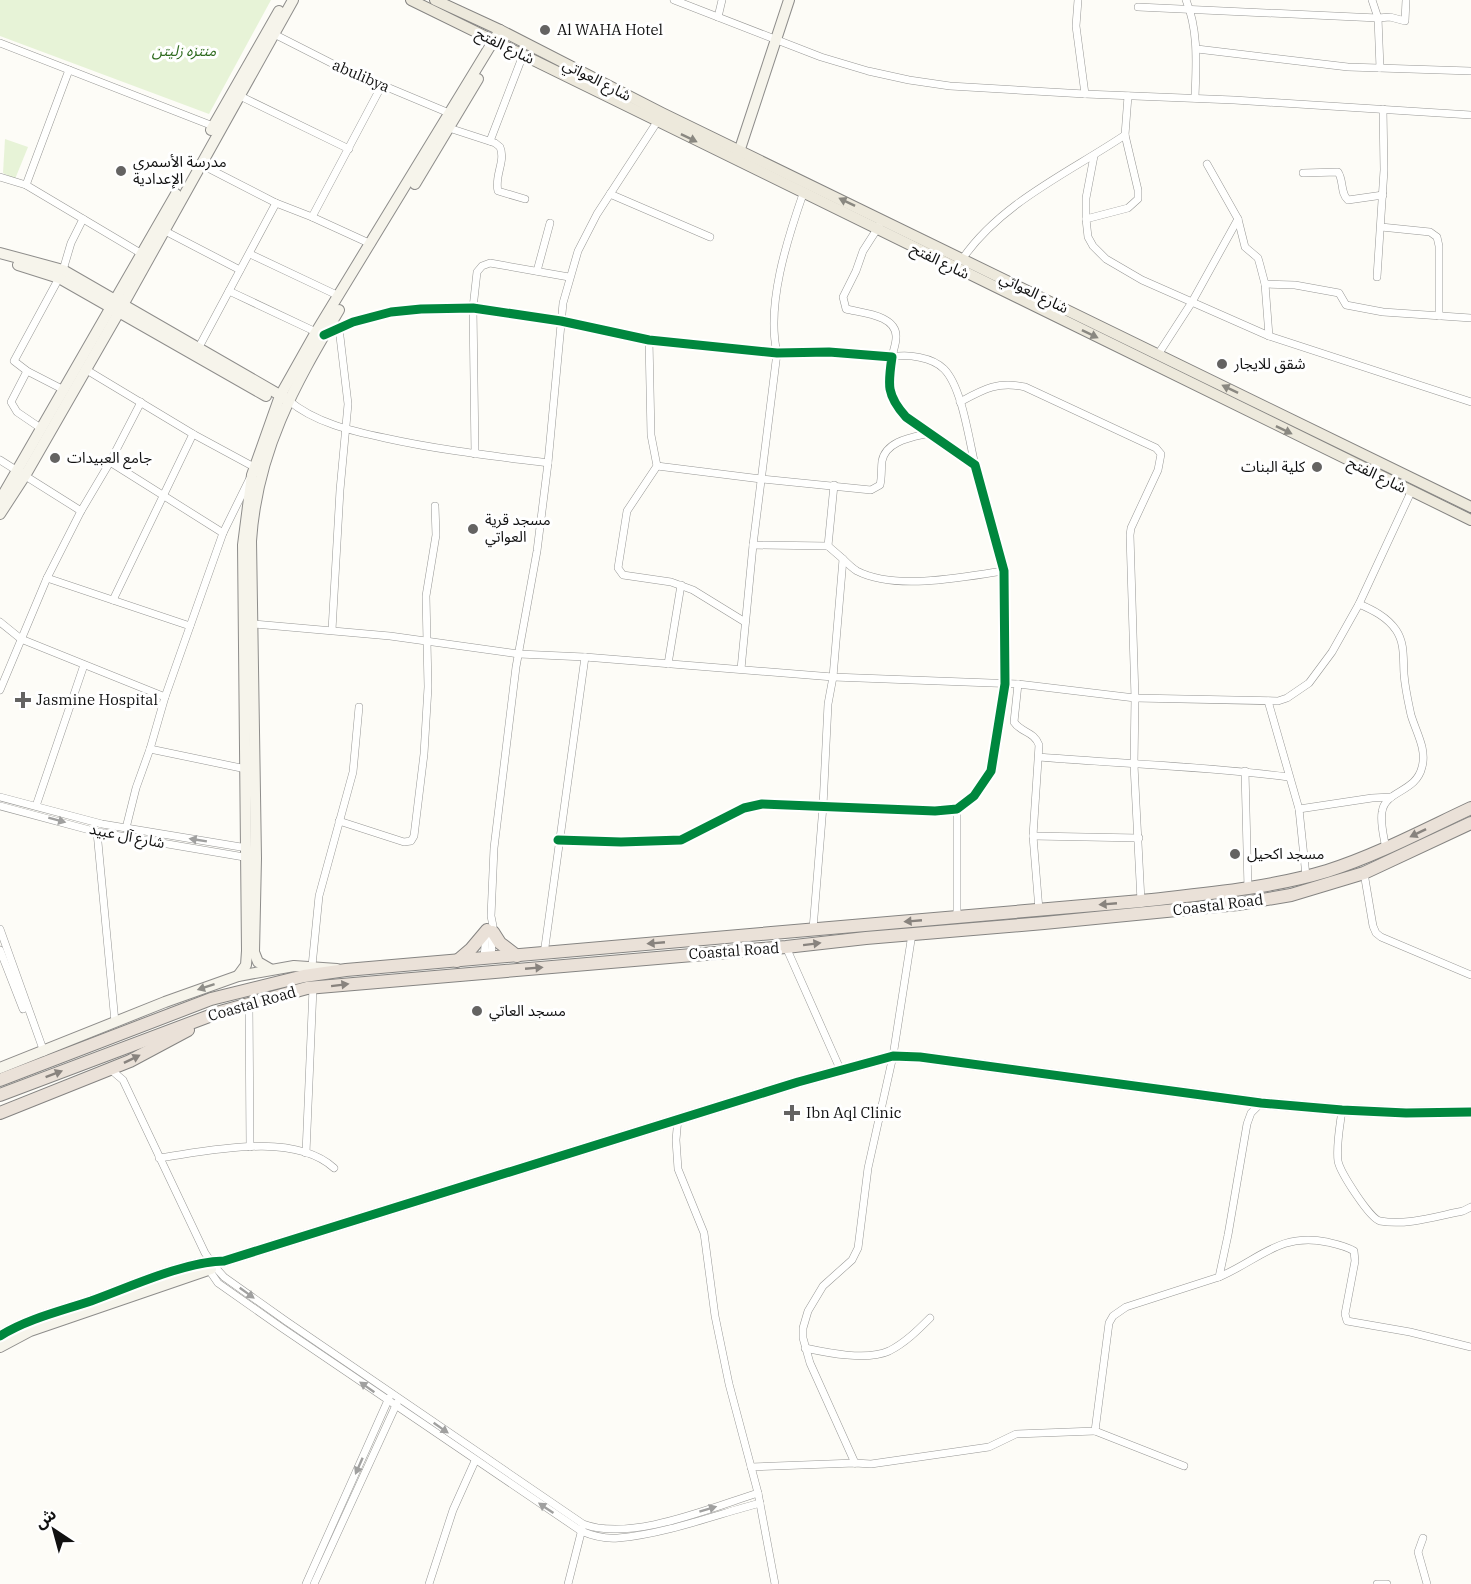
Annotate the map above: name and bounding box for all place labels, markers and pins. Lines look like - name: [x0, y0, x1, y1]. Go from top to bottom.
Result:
- place label: Al WAHA Hotel: [557, 20, 663, 39]
- marker: Al WAHA Hotel: [538, 23, 552, 37]
- place label: مدرسة الأسمري الإعدادية: [133, 152, 227, 189]
- marker: مدرسة الأسمري الإعدادية: [114, 164, 128, 178]
- place label: شقق للايجار: [1233, 354, 1306, 374]
- marker: شقق للايجار: [1215, 357, 1229, 371]
- place label: جامع العبيدات: [67, 448, 152, 470]
- marker: جامع العبيدات: [48, 451, 62, 465]
- place label: كلية البنات: [1241, 457, 1306, 476]
- marker: كلية البنات: [1310, 460, 1324, 474]
- place label: مسجد قرية العواتي: [485, 510, 551, 548]
- marker: مسجد قرية العواتي: [466, 522, 480, 536]
- place label: Jasmine Hospital: [36, 690, 158, 709]
- marker: Jasmine Hospital: [14, 691, 32, 709]
- place label: مسجد اكحيل: [1247, 844, 1325, 863]
- marker: مسجد اكحيل: [1228, 847, 1242, 861]
- place label: مسجد العاتي: [489, 1001, 566, 1022]
- marker: مسجد العاتي: [470, 1004, 484, 1018]
- place label: Ibn Aql Clinic: [806, 1103, 902, 1122]
- marker: Ibn Aql Clinic: [783, 1104, 801, 1122]

